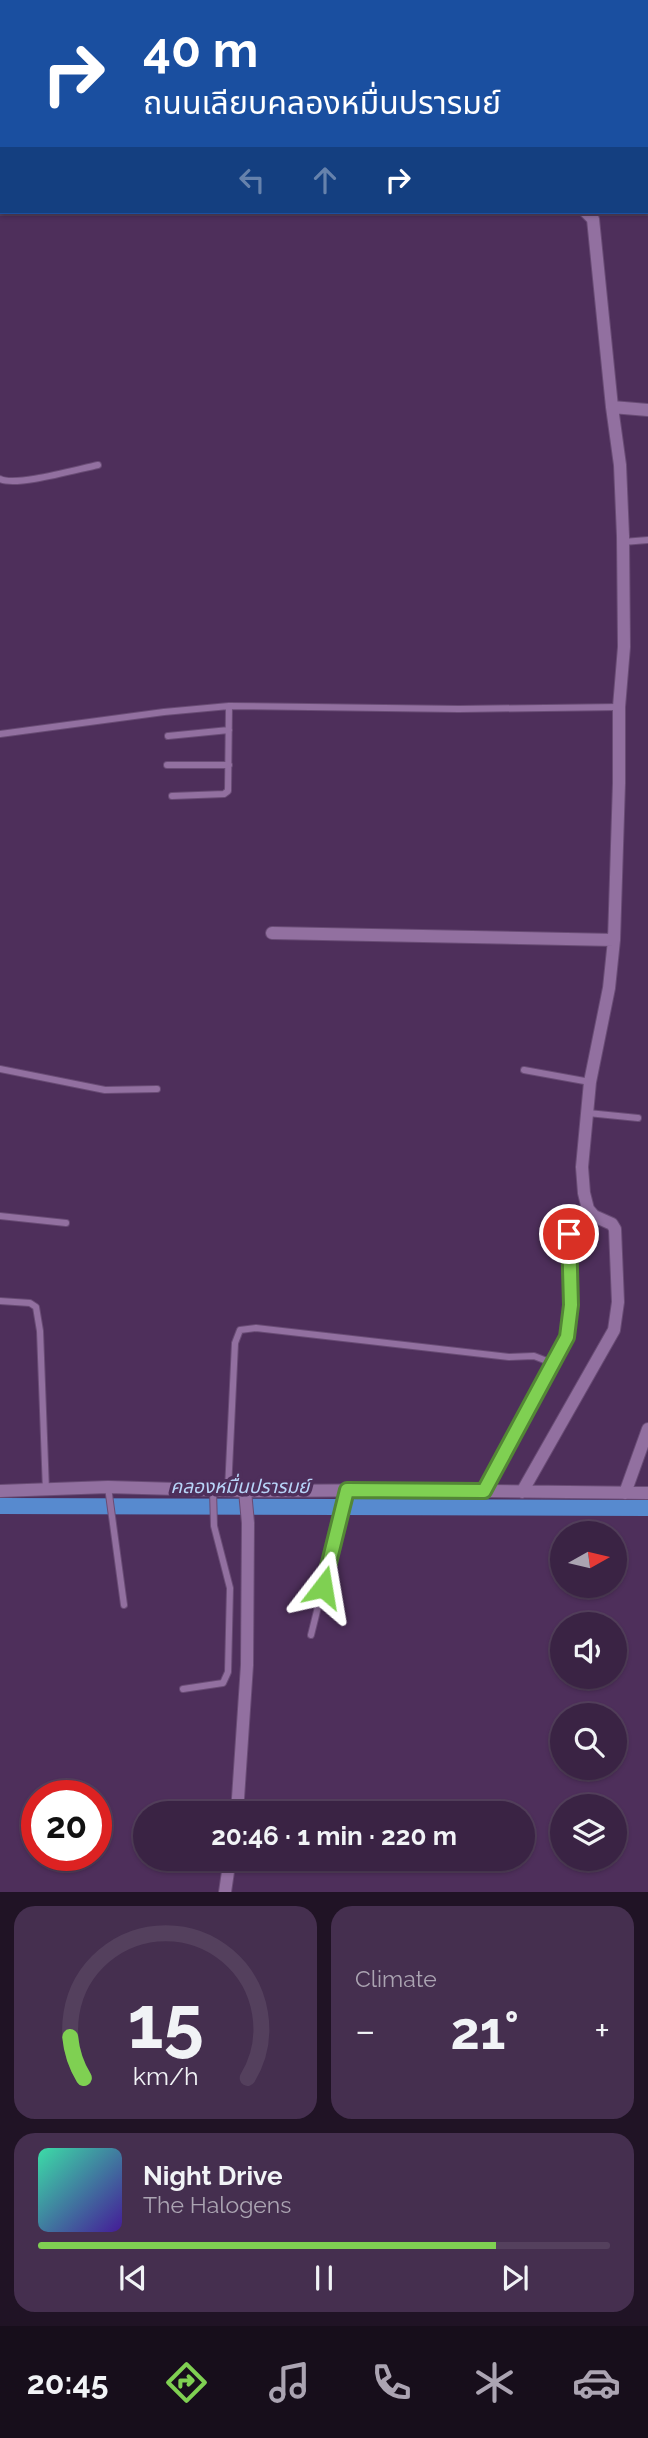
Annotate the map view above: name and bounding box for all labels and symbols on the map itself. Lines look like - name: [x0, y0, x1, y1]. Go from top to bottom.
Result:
- pin: [539, 1204, 599, 1264]
- water label: คลองหมื่นปรารมย์: [171, 1473, 314, 1497]
- north arrow: [550, 1521, 626, 1598]
- position arrow: [286, 1550, 360, 1624]
- speed limit sign: 20: [21, 1780, 112, 1871]

